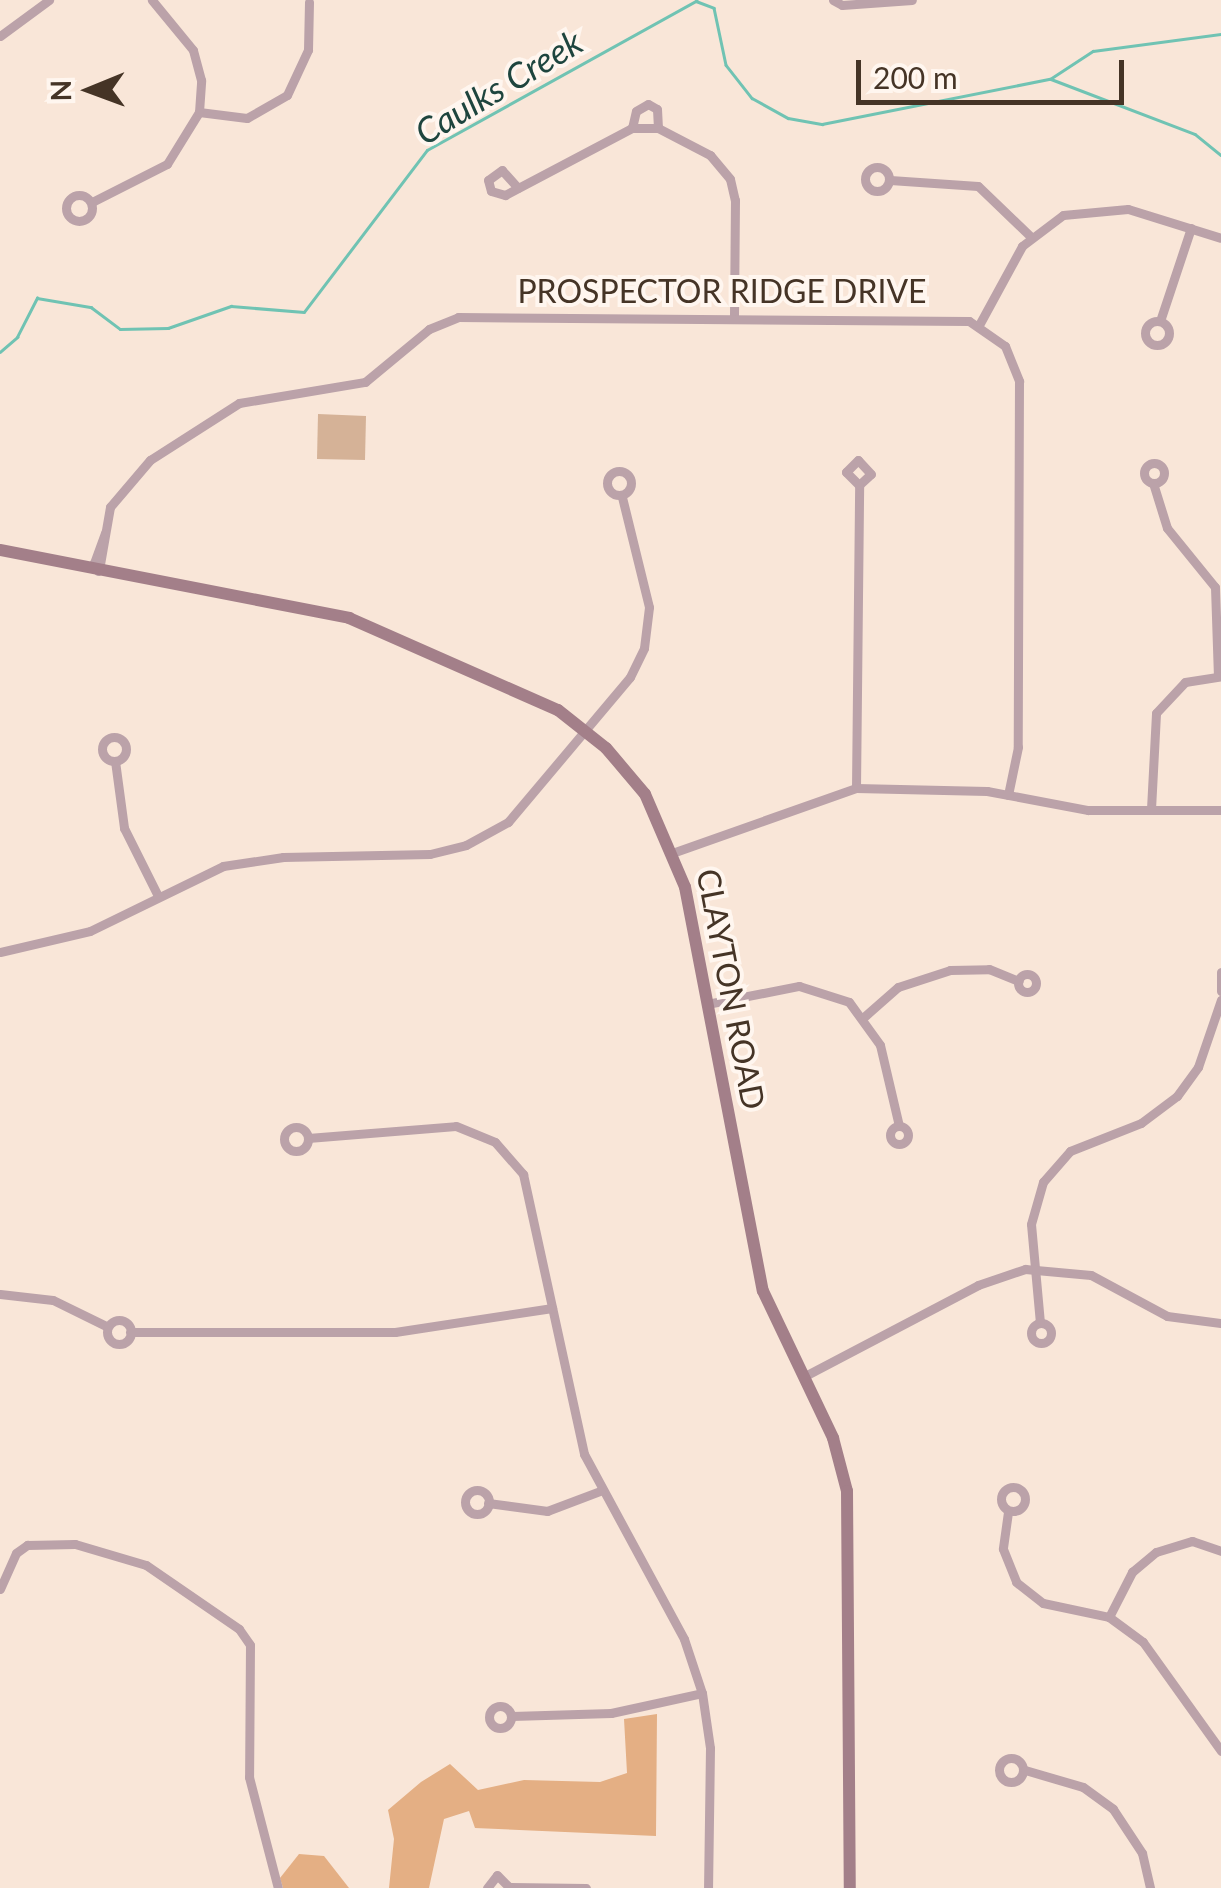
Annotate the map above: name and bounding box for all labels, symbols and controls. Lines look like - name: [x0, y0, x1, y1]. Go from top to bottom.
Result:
- water label: Caulks Creek: [407, 20, 589, 152]
- north arrow: [40, 40, 140, 140]
- scale bar: [861, 40, 1128, 102]
- text: 200 m: [873, 59, 958, 95]
- text: N: [43, 79, 77, 102]
- street label: PROSPECTOR RIDGE DRIVE: [517, 272, 927, 310]
- street label: CLAYTON ROAD: [689, 866, 773, 1112]

